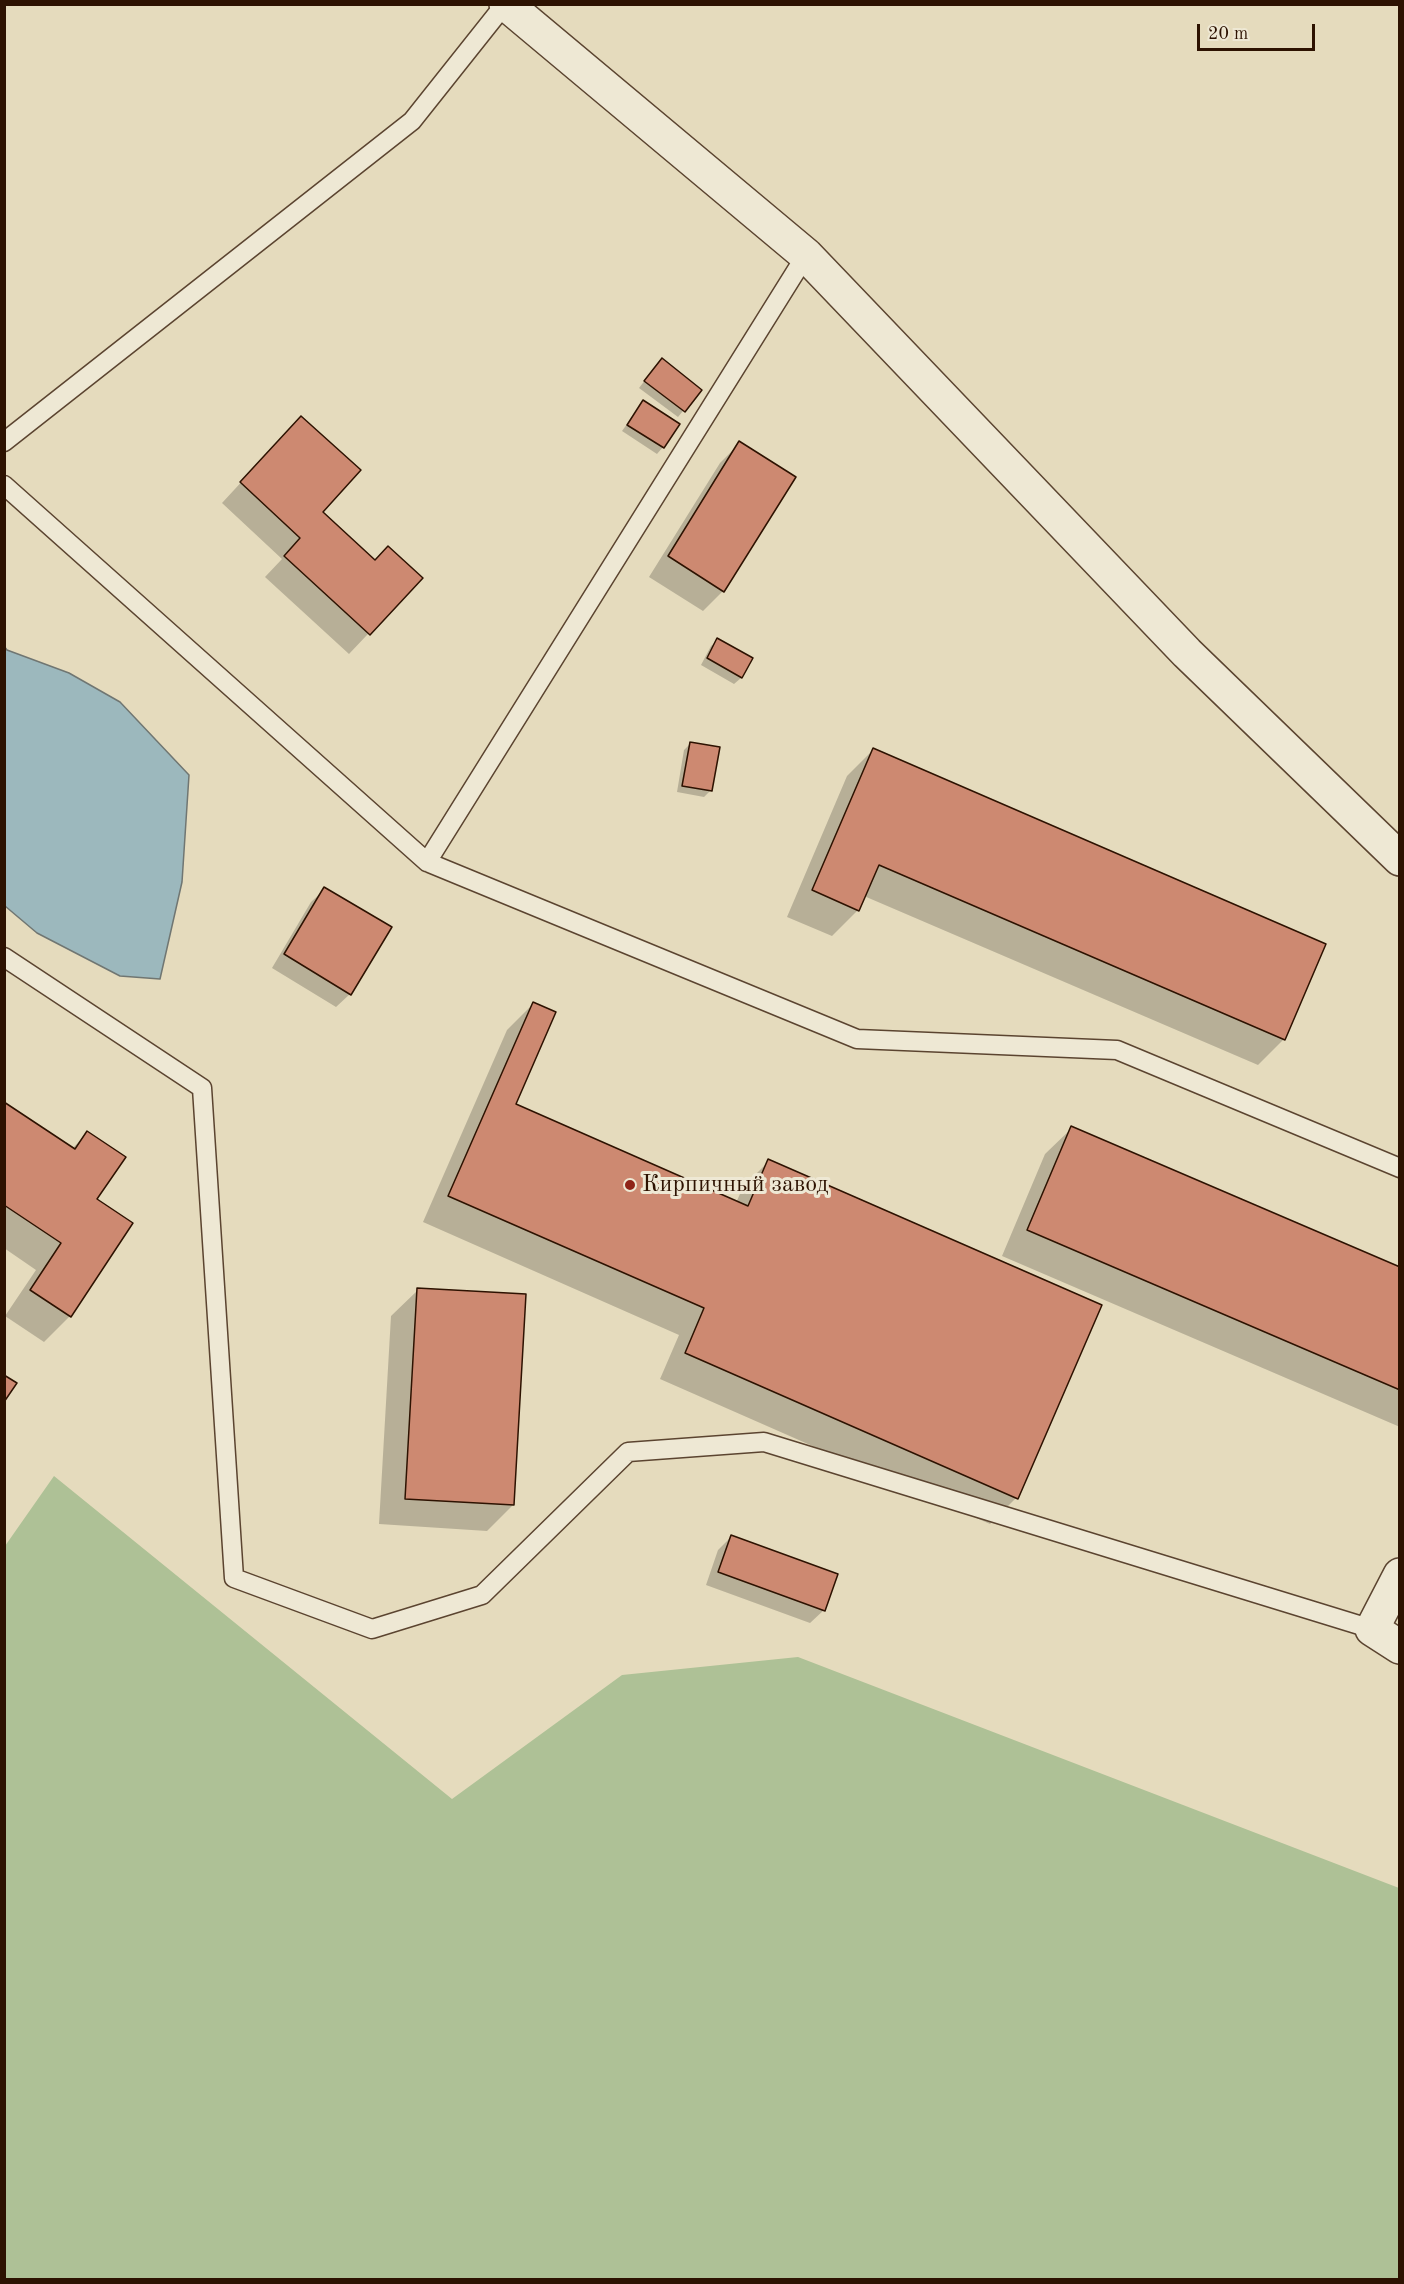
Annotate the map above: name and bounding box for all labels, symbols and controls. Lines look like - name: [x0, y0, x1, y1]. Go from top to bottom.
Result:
- scale bar: [1200, 12, 1318, 50]
- text: 20 m: [1208, 25, 1248, 43]
- place label: Кирпичный завод: [642, 1171, 828, 1199]
- marker: Кирпичный завод: [623, 1178, 637, 1192]

